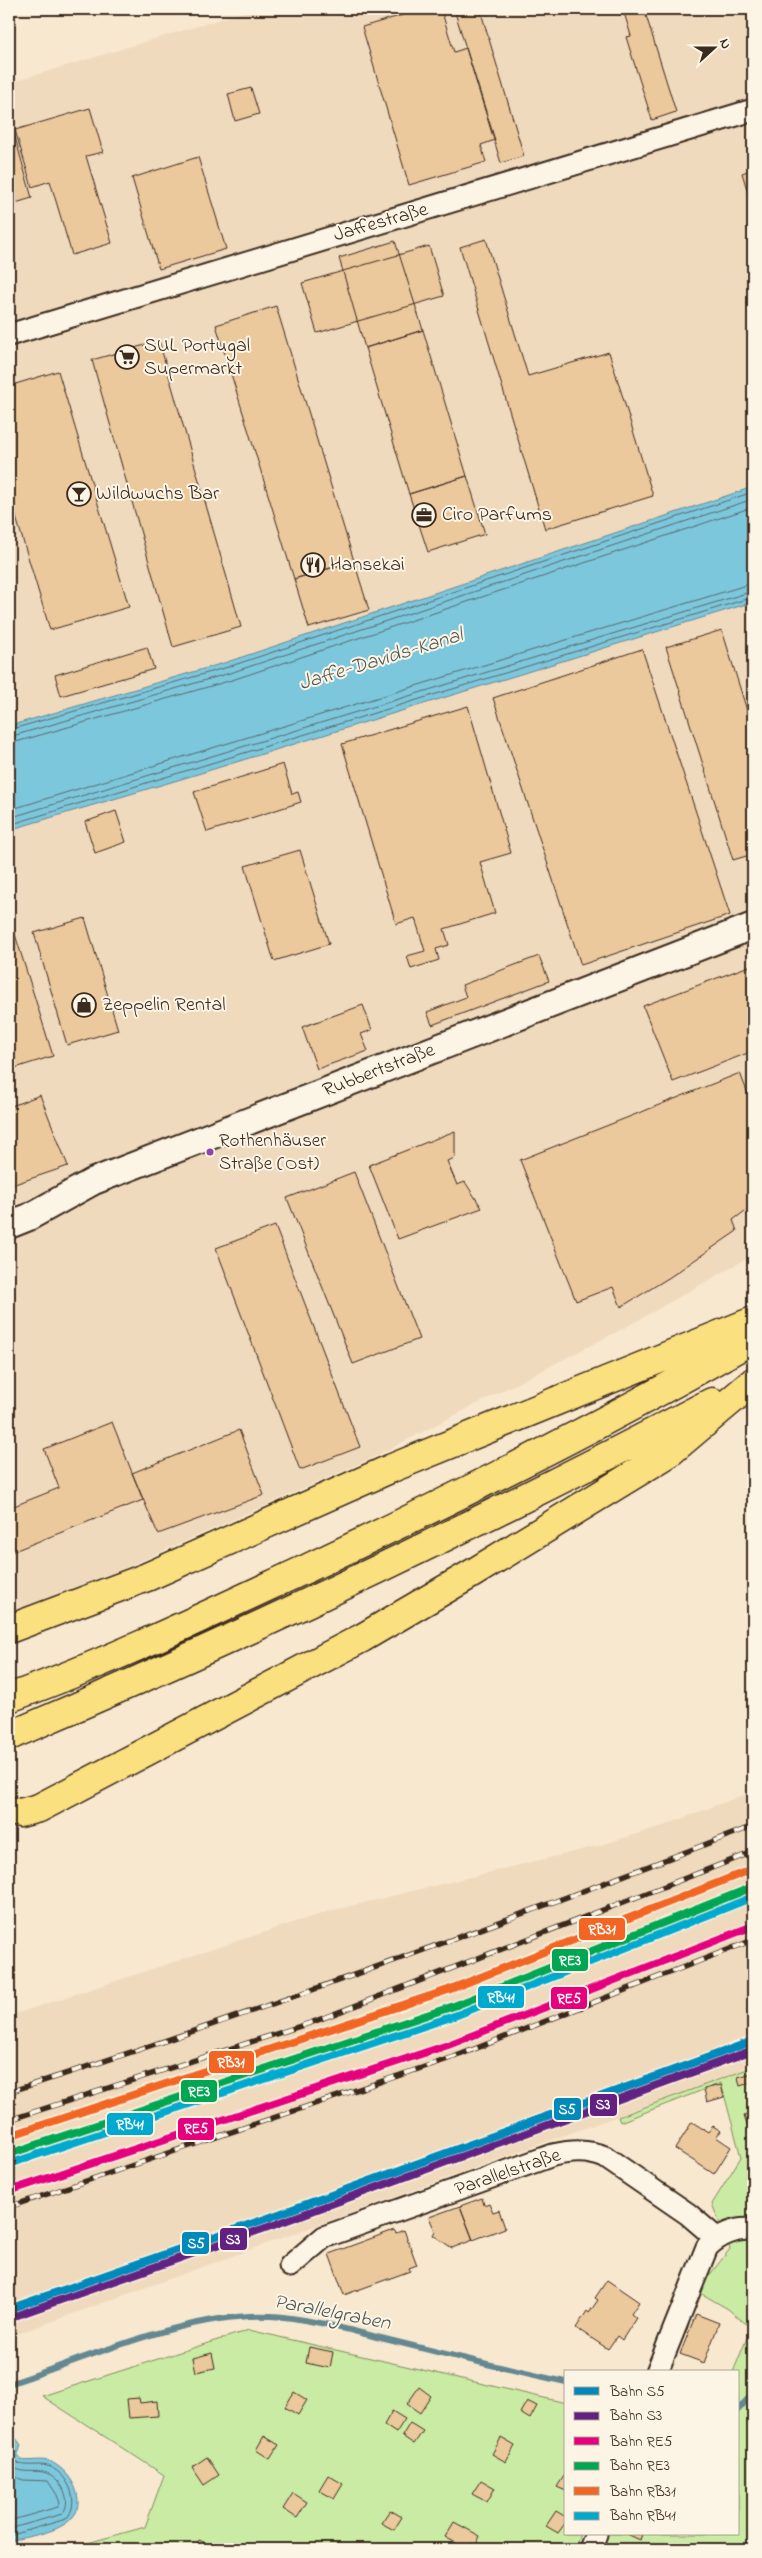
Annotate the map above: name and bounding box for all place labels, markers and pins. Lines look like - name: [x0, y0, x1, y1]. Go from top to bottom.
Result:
- place label: SUL Portugal Supermarkt: [144, 332, 250, 384]
- supermarket icon: SUL Portugal Supermarkt: [114, 344, 140, 370]
- place label: Wildwuchs Bar: [96, 480, 220, 509]
- bar icon: Wildwuchs Bar: [66, 481, 92, 507]
- place label: Ciro Parfums: [442, 501, 552, 530]
- office icon: Ciro Parfums: [411, 502, 437, 528]
- place label: Hansekai: [330, 551, 405, 580]
- restaurant icon: Hansekai: [300, 552, 326, 578]
- place label: Zeppelin Rental: [102, 991, 226, 1020]
- shop icon: Zeppelin Rental: [71, 992, 97, 1018]
- place label: Rothenhäuser Straße (Ost): [219, 1128, 326, 1178]
- marker: Rothenhäuser Straße (Ost): [205, 1147, 215, 1157]

